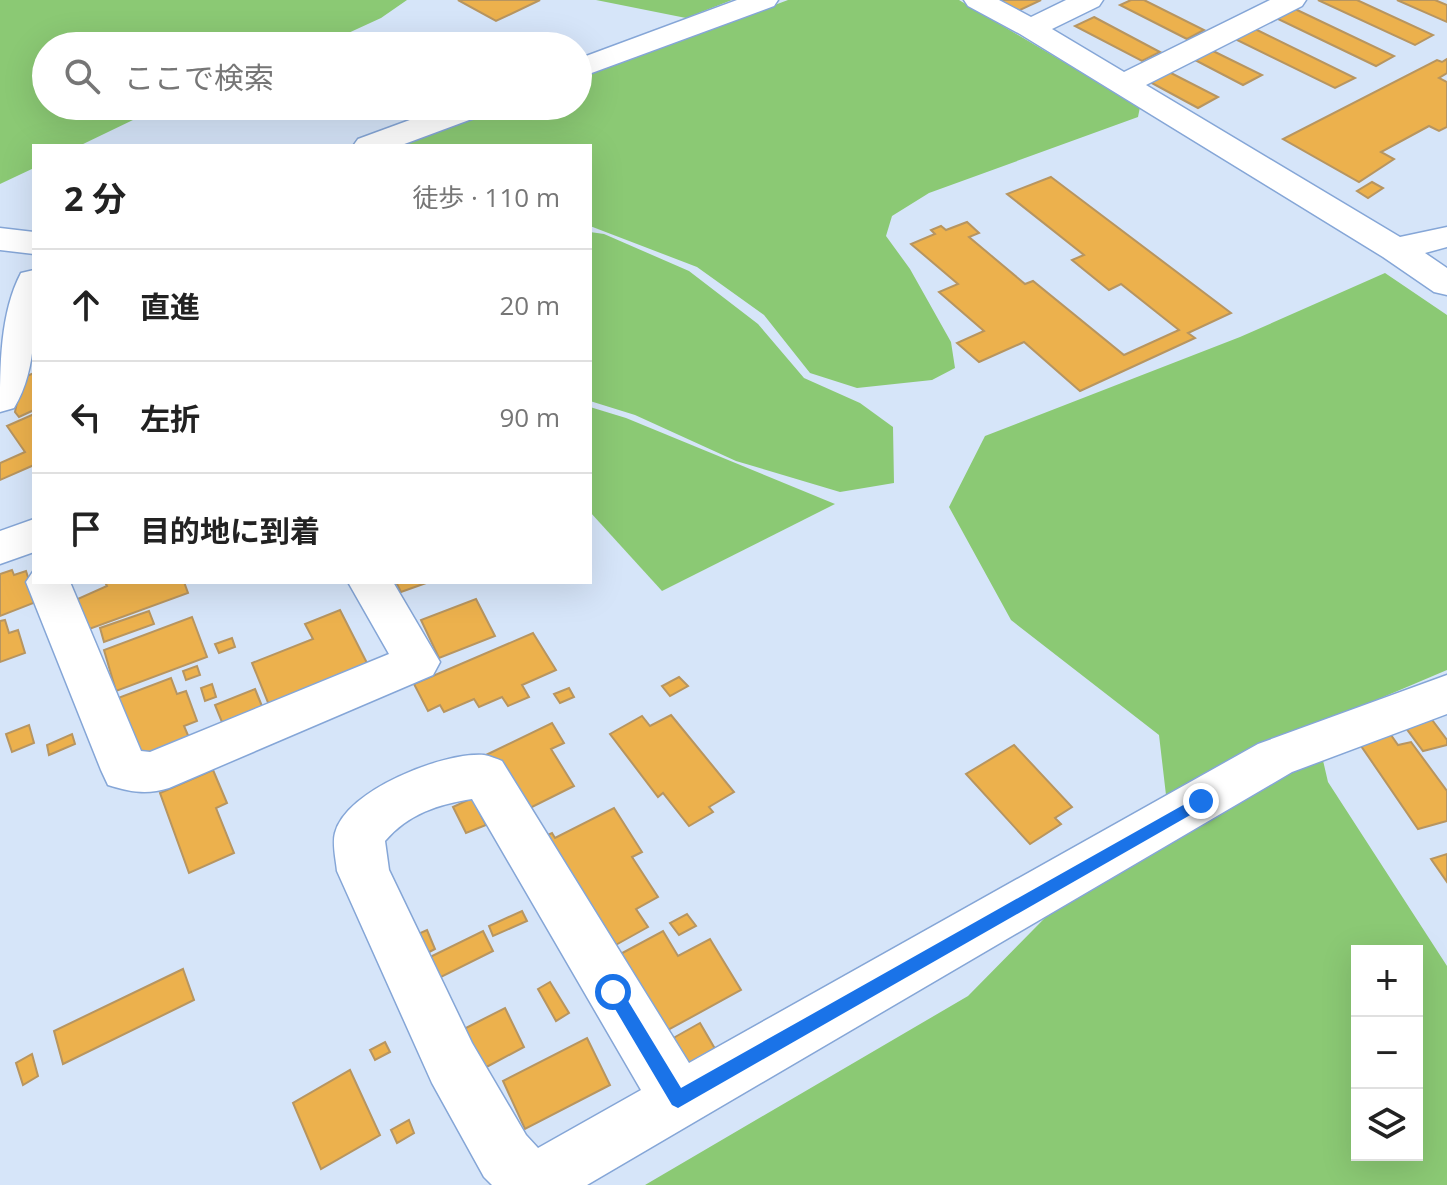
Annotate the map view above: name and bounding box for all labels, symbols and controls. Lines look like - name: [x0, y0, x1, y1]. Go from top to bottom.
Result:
- search box: [32, 32, 592, 120]
- icon: search: [60, 54, 104, 98]
- text: ここで検索: [124, 57, 274, 98]
- text: 2 分: [64, 175, 126, 221]
- text: 徒歩 · 110 m: [412, 179, 560, 215]
- icon: ahead: [64, 283, 108, 327]
- text: 直進: [140, 286, 200, 327]
- text: 20 m: [499, 287, 560, 323]
- icon: left: [64, 395, 108, 439]
- text: 左折: [140, 398, 200, 439]
- text: 90 m: [499, 399, 560, 435]
- icon: arrive: [64, 507, 108, 551]
- text: 目的地に到着: [140, 510, 320, 551]
- route end: [1183, 783, 1219, 819]
- map controls: [1351, 945, 1423, 1161]
- button: +: [1351, 945, 1423, 1017]
- route start: [595, 974, 631, 1010]
- button: −: [1351, 1017, 1423, 1089]
- button: layers: [1351, 1089, 1423, 1161]

